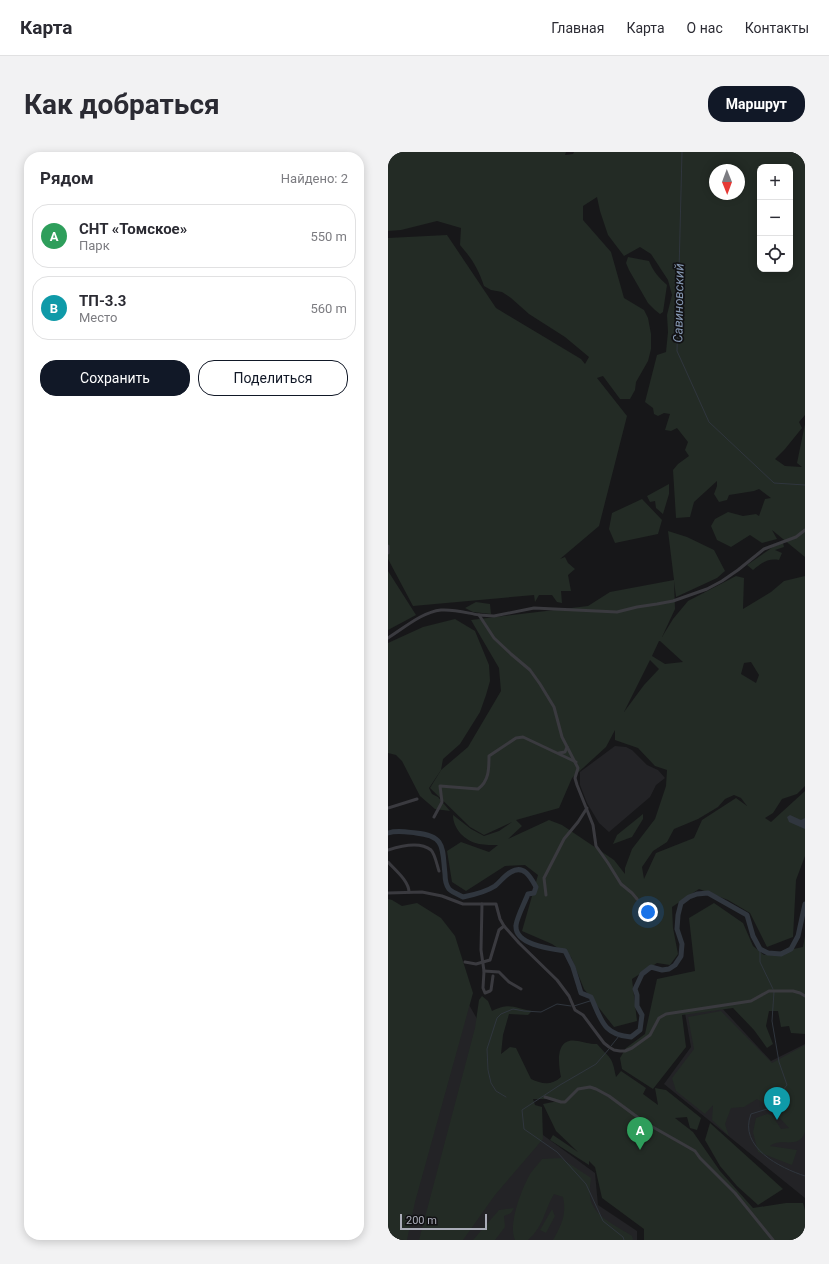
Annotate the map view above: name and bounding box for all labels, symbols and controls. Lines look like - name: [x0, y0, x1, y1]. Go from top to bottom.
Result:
- text: Карта: [20, 16, 72, 39]
- text: Главная: [551, 20, 604, 36]
- text: Карта: [626, 20, 665, 36]
- text: О нас: [687, 20, 723, 36]
- text: Контакты: [745, 20, 809, 36]
- button: Маршрут: [708, 86, 805, 122]
- text: Как добраться: [24, 88, 220, 121]
- north arrow: [709, 164, 745, 200]
- map controls: [757, 164, 793, 272]
- button: +: [757, 164, 793, 200]
- text: Рядом: [40, 168, 94, 188]
- text: Найдено: 2: [281, 171, 348, 186]
- button: −: [757, 200, 793, 236]
- text: СНТ «Томское»: [79, 220, 187, 238]
- text: A: [50, 229, 58, 244]
- text: 550 m: [310, 229, 347, 244]
- button: locate: [757, 236, 793, 272]
- text: Парк: [79, 238, 110, 253]
- water label: Савиновский: [670, 263, 687, 343]
- text: ТП-3.3: [79, 292, 126, 310]
- text: B: [50, 301, 58, 316]
- text: 560 m: [310, 301, 347, 316]
- text: Место: [79, 310, 117, 325]
- button: Сохранить: [40, 360, 190, 396]
- button: Поделиться: [198, 360, 348, 396]
- your location: [638, 902, 658, 922]
- pin: B: [764, 1087, 790, 1120]
- pin: A: [627, 1117, 653, 1150]
- scale bar: [400, 1212, 487, 1231]
- text: 200 m: [406, 1214, 437, 1227]

